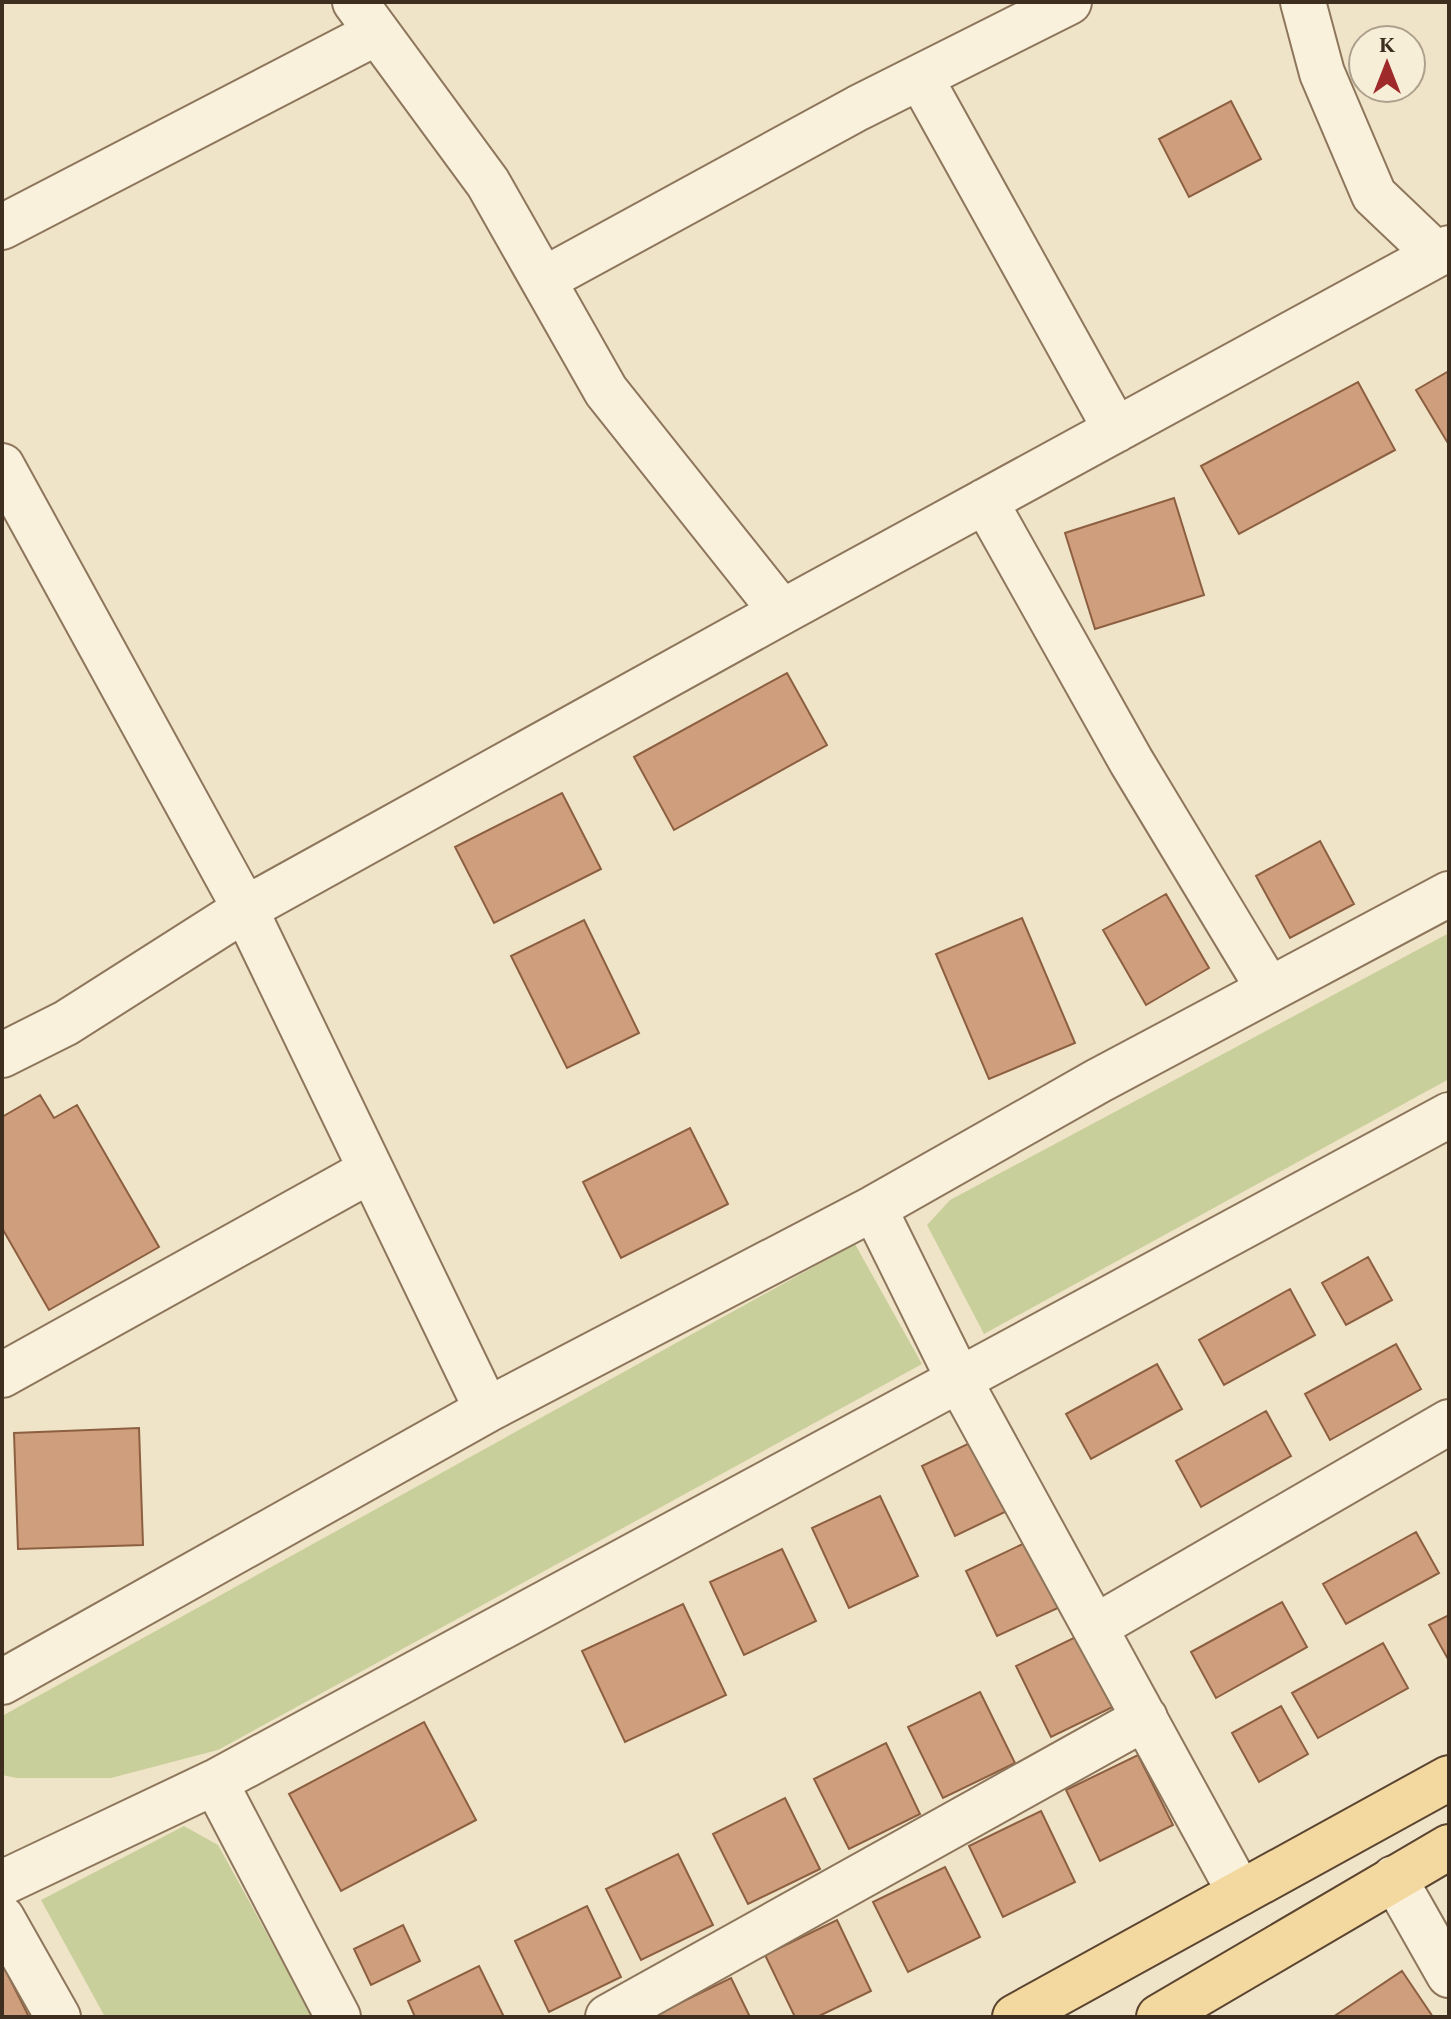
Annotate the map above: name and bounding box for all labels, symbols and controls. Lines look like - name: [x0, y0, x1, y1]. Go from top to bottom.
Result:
- north arrow: [1347, 24, 1427, 104]
- text: K: [1378, 29, 1396, 62]

